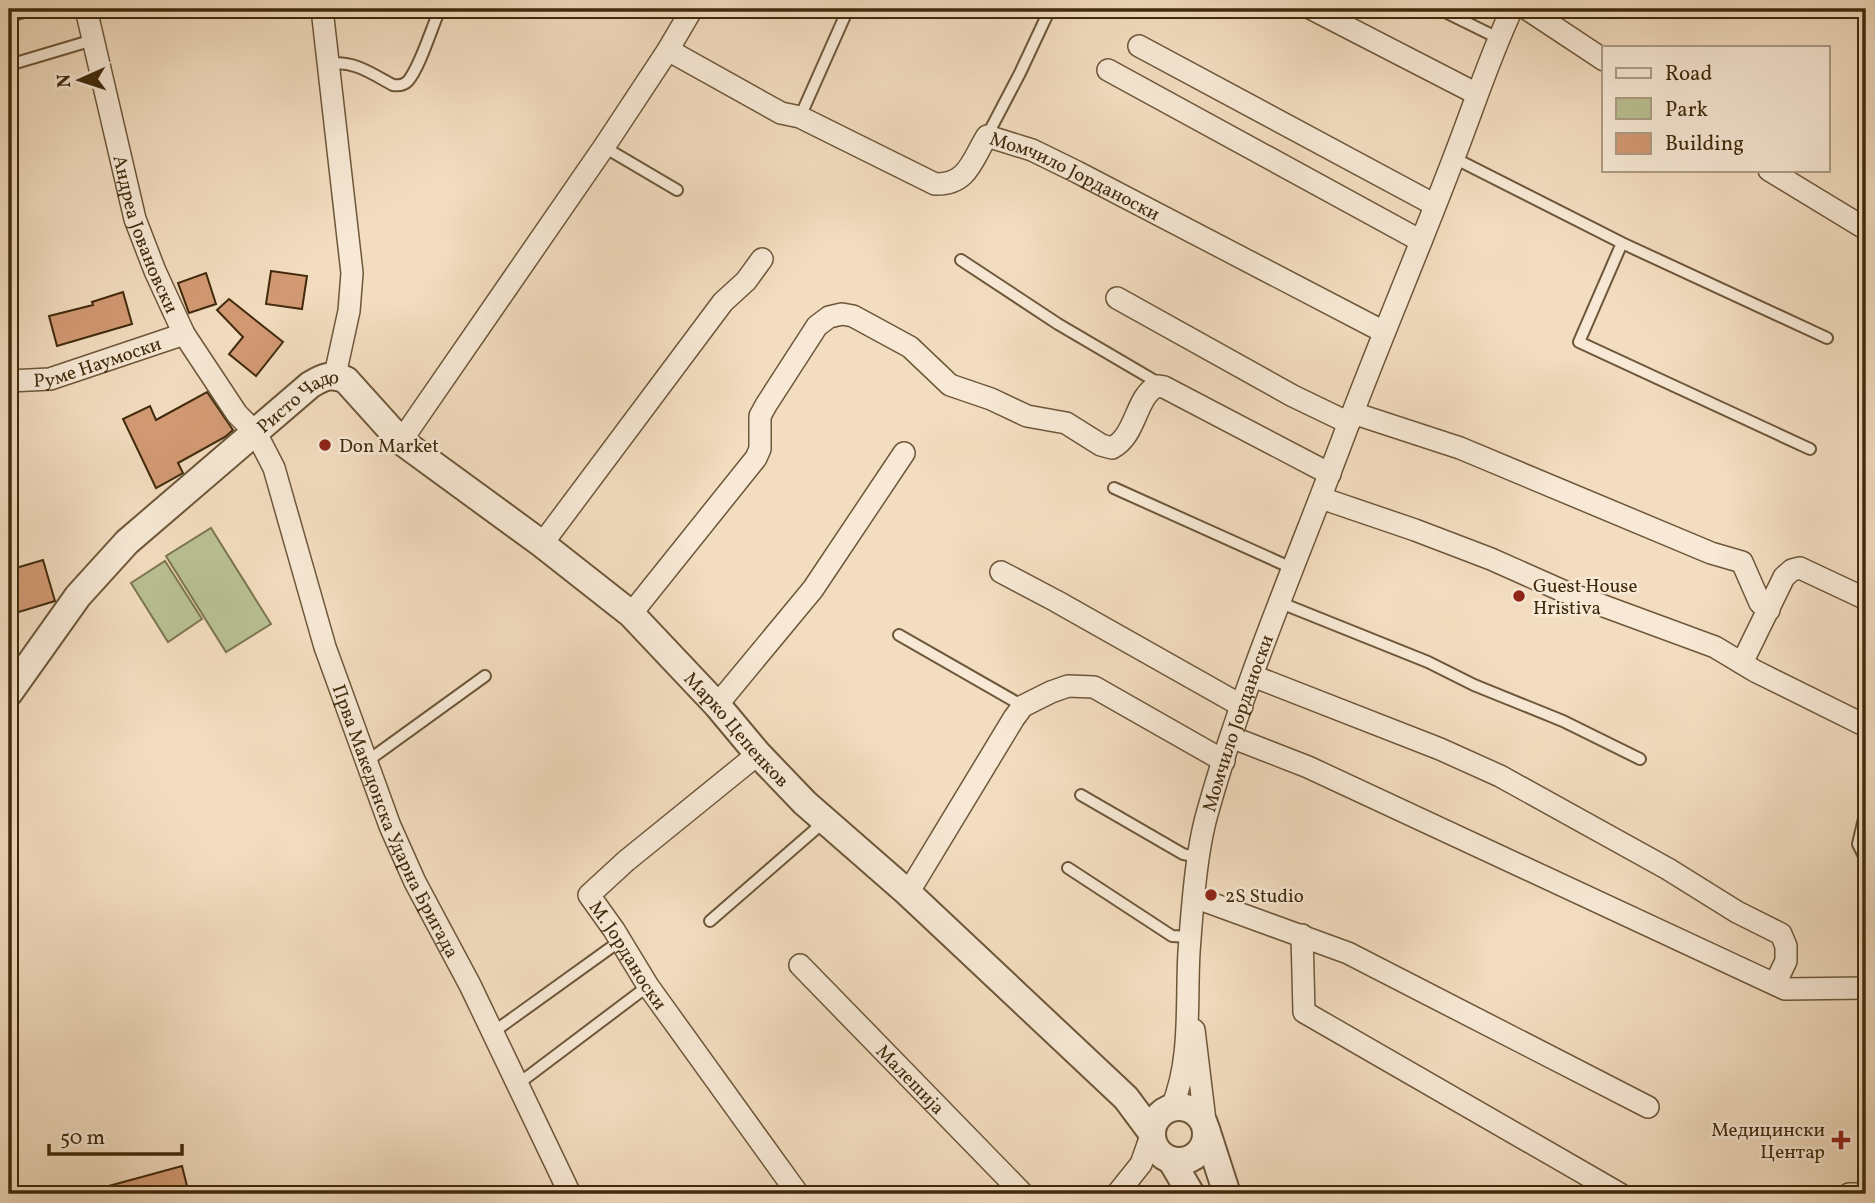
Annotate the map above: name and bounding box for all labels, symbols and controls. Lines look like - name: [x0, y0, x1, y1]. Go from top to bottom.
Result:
- north arrow: [46, 46, 116, 116]
- legend: [1602, 46, 1829, 172]
- text: Road: [1665, 60, 1712, 89]
- text: N: [52, 73, 78, 88]
- text: Park: [1665, 96, 1708, 125]
- street label: Момчило Јорданоски: [986, 127, 1164, 228]
- text: Building: [1665, 130, 1744, 159]
- street label: Андреа Јовановски: [105, 153, 184, 318]
- street label: Руме Наумоски: [33, 332, 165, 395]
- street label: Ристо Чадо: [252, 365, 340, 440]
- place label: Don Market: [339, 434, 439, 460]
- marker: Don Market: [317, 437, 333, 453]
- place label: Guest House Hristiva: [1533, 574, 1637, 622]
- marker: Guest House Hristiva: [1511, 588, 1527, 604]
- street label: Момчило Јорданоски: [1197, 631, 1281, 815]
- street label: Марко Цепенков: [677, 667, 794, 794]
- street label: Прва Македонска Ударна Бригада: [325, 681, 464, 963]
- place label: 2S Studio: [1225, 884, 1304, 910]
- marker: 2S Studio: [1203, 887, 1219, 903]
- street label: М. Јорданоски: [582, 896, 672, 1016]
- street label: Малешија: [869, 1039, 950, 1121]
- scale bar: [49, 1112, 182, 1156]
- place label: Медицински Центар: [1711, 1118, 1825, 1166]
- text: 50 m: [60, 1124, 105, 1153]
- marker: Медицински Центар: [1831, 1130, 1851, 1150]

